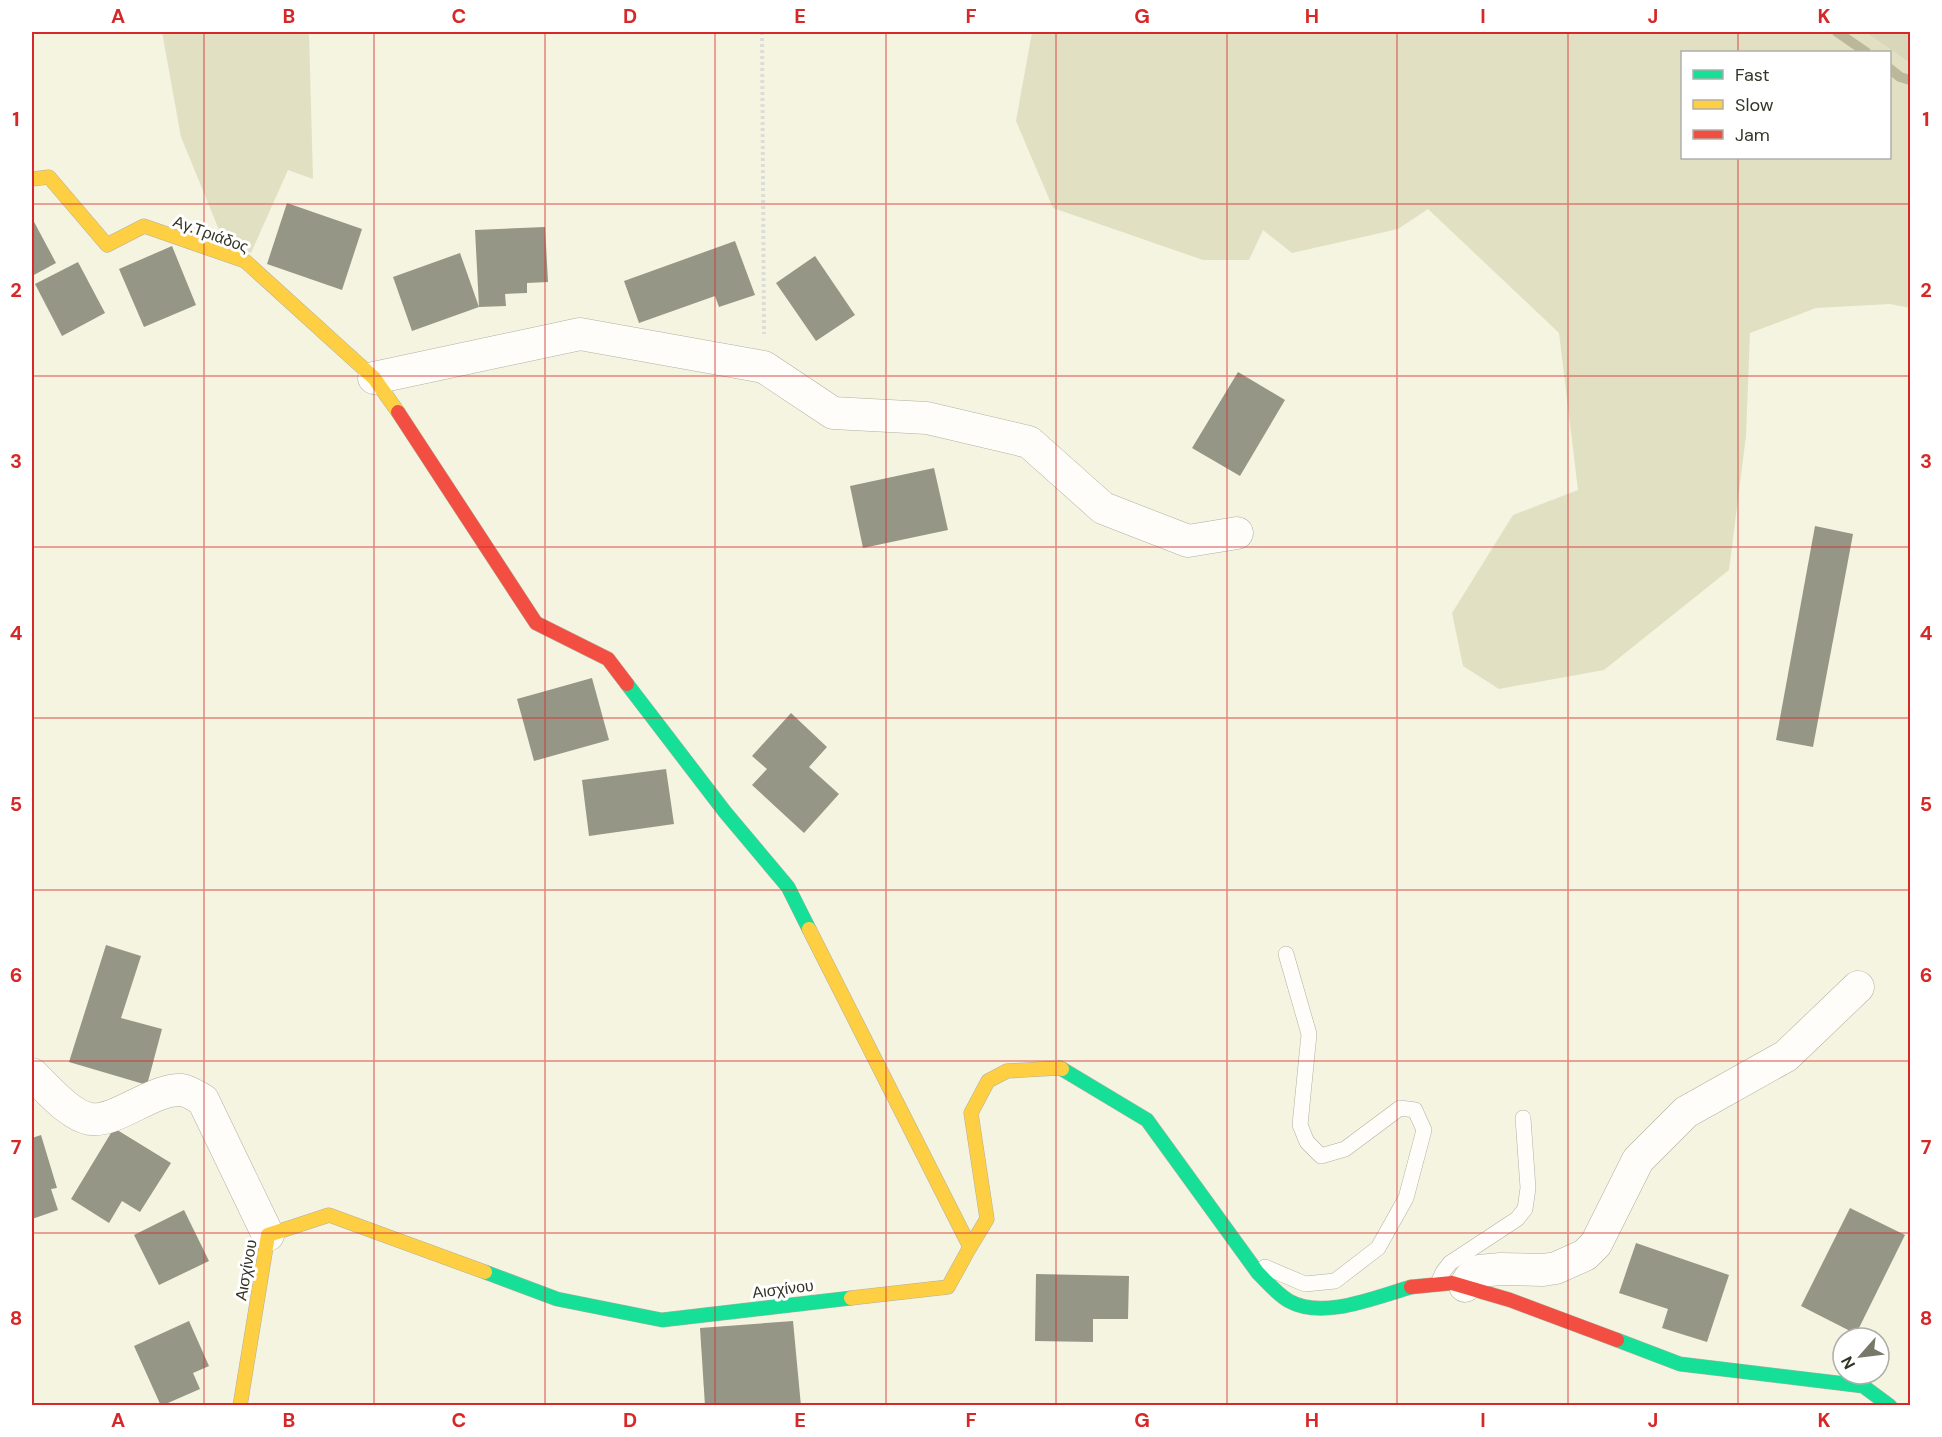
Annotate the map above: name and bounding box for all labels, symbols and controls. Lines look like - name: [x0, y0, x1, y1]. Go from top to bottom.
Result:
- text: A: [111, 3, 125, 29]
- text: B: [283, 3, 295, 29]
- text: C: [452, 3, 466, 29]
- text: D: [623, 3, 637, 29]
- text: E: [794, 3, 806, 29]
- text: F: [965, 3, 977, 29]
- text: G: [1134, 3, 1150, 29]
- text: H: [1305, 3, 1319, 29]
- text: I: [1480, 3, 1486, 29]
- text: J: [1648, 3, 1658, 29]
- text: K: [1817, 3, 1831, 29]
- legend: [1681, 51, 1891, 159]
- text: Fast: [1735, 63, 1770, 87]
- text: Slow: [1735, 93, 1774, 117]
- text: 1: [12, 106, 20, 132]
- text: 1: [1922, 106, 1930, 132]
- text: Jam: [1735, 123, 1770, 147]
- street label: Αγ.Τριάδος: [170, 211, 252, 257]
- text: 2: [10, 277, 22, 303]
- text: 2: [1920, 277, 1932, 303]
- text: 3: [10, 448, 22, 474]
- text: 3: [1920, 448, 1932, 474]
- text: 4: [10, 620, 23, 646]
- text: 4: [1920, 620, 1933, 646]
- text: 5: [10, 791, 22, 817]
- text: 5: [1920, 791, 1932, 817]
- text: 6: [10, 962, 22, 988]
- text: 6: [1920, 962, 1932, 988]
- text: 7: [11, 1134, 22, 1160]
- text: 7: [1921, 1134, 1932, 1160]
- street label: Αισχίνου: [230, 1238, 262, 1302]
- street label: Αισχίνου: [751, 1275, 815, 1303]
- text: 8: [10, 1305, 22, 1331]
- text: 8: [1920, 1305, 1932, 1331]
- north arrow: [1831, 1326, 1891, 1386]
- text: N: [1836, 1353, 1860, 1373]
- text: A: [111, 1407, 125, 1433]
- text: B: [283, 1407, 295, 1433]
- text: C: [452, 1407, 466, 1433]
- text: D: [623, 1407, 637, 1433]
- text: E: [794, 1407, 806, 1433]
- text: F: [965, 1407, 977, 1433]
- text: G: [1134, 1407, 1150, 1433]
- text: H: [1305, 1407, 1319, 1433]
- text: I: [1480, 1407, 1486, 1433]
- text: J: [1648, 1407, 1658, 1433]
- text: K: [1817, 1407, 1831, 1433]

